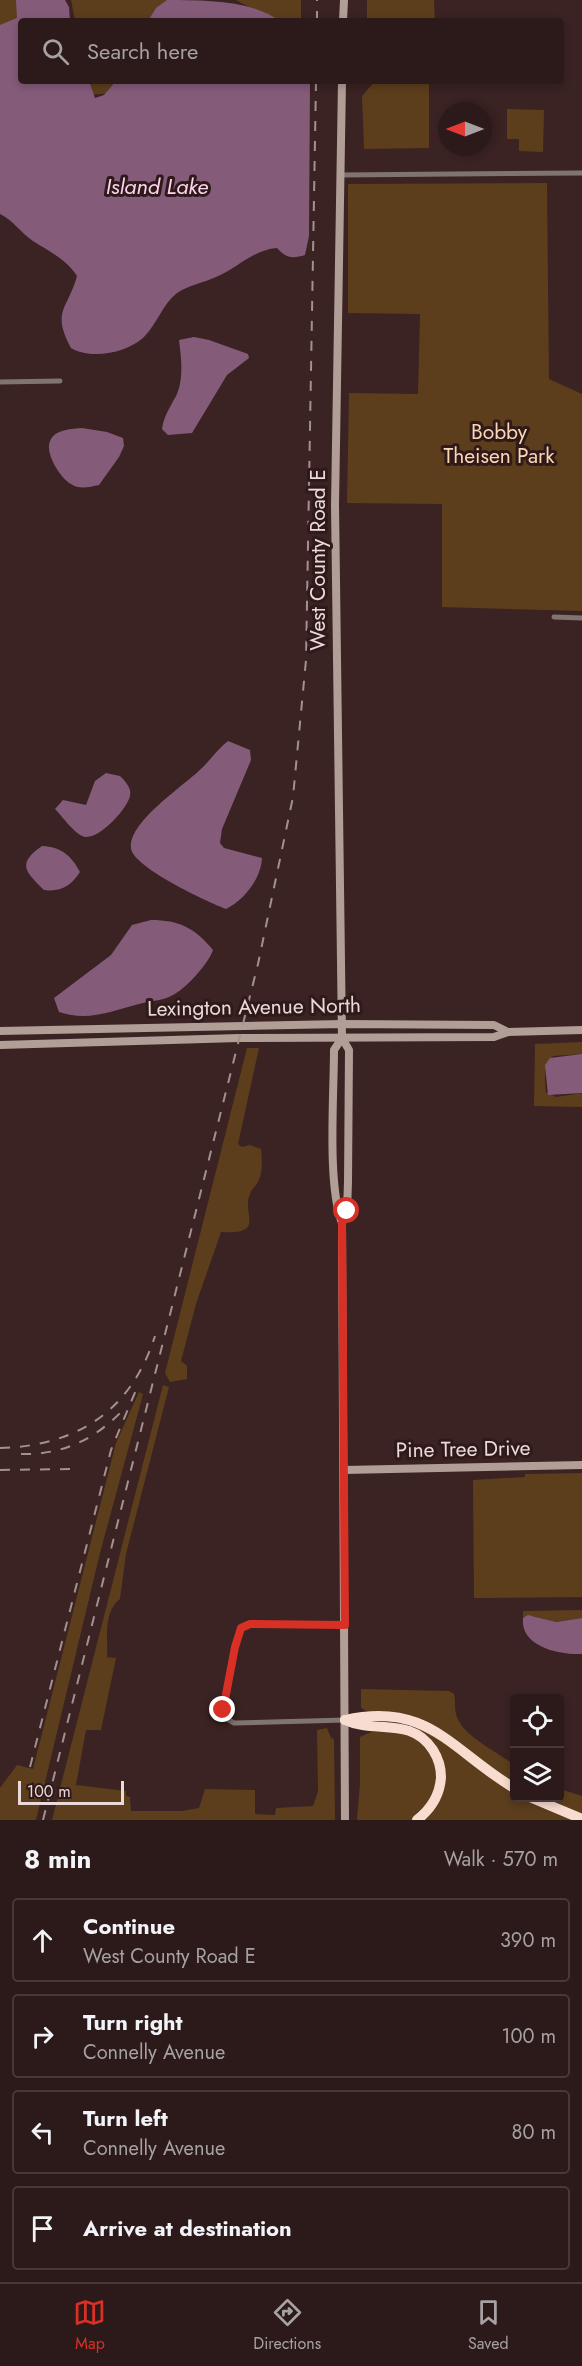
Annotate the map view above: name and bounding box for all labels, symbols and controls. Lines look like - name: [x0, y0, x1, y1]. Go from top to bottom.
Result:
- search box: [18, 18, 564, 84]
- icon: search: [39, 35, 72, 68]
- text: Search here: [87, 35, 198, 67]
- north arrow: [438, 102, 492, 156]
- water label: Island Lake: [106, 170, 208, 202]
- park label: Bobby Theisen Park: [443, 417, 555, 471]
- street label: West County Road E: [303, 469, 333, 651]
- street label: Lexington Avenue North: [147, 990, 361, 1024]
- route start: [333, 1197, 359, 1223]
- street label: Pine Tree Drive: [395, 1433, 531, 1465]
- map controls: [510, 1694, 564, 1802]
- button: locate: [510, 1694, 564, 1748]
- route end: [209, 1696, 235, 1722]
- button: layers: [510, 1748, 564, 1802]
- scale bar: [18, 1778, 124, 1806]
- text: 100 m: [27, 1780, 71, 1803]
- text: 8 min: [24, 1840, 92, 1878]
- text: Walk · 570 m: [444, 1845, 558, 1874]
- text: Continue: [83, 1910, 175, 1942]
- icon: ahead: [26, 1924, 59, 1957]
- text: 390 m: [500, 1926, 556, 1955]
- text: West County Road E: [83, 1942, 256, 1971]
- text: Turn right: [83, 2006, 183, 2038]
- icon: right: [26, 2020, 59, 2053]
- text: 100 m: [501, 2022, 556, 2051]
- text: Connelly Avenue: [83, 2038, 225, 2067]
- text: Turn left: [83, 2102, 168, 2134]
- icon: left: [26, 2116, 59, 2149]
- text: 80 m: [511, 2118, 556, 2147]
- text: Connelly Avenue: [83, 2134, 225, 2163]
- icon: arrive: [26, 2212, 59, 2245]
- text: Arrive at destination: [83, 2212, 292, 2244]
- tab: Map: [73, 2296, 106, 2355]
- tab: Directions: [253, 2296, 321, 2355]
- tab: Saved: [468, 2296, 509, 2355]

